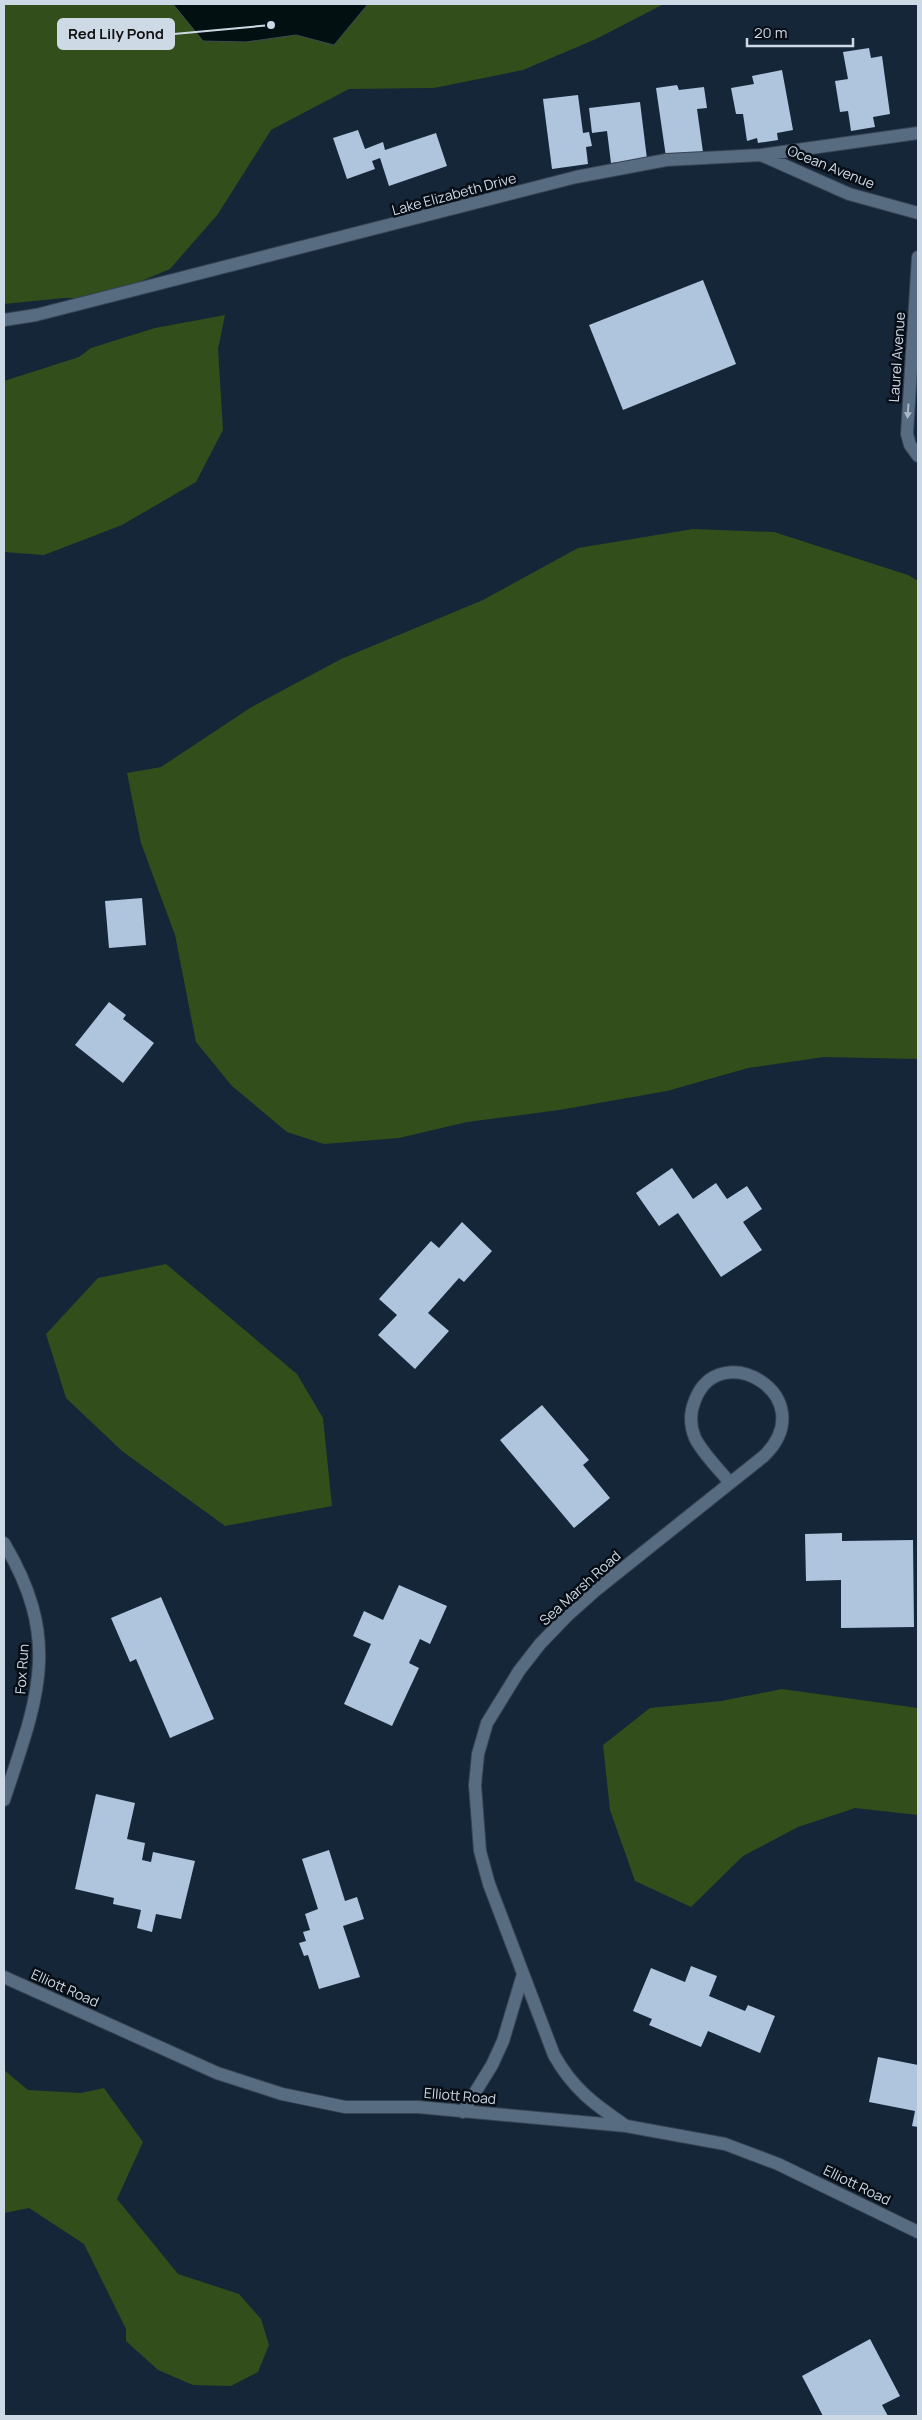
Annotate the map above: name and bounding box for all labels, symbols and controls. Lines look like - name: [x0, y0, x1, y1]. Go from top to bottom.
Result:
- scale bar: [747, 15, 853, 47]
- callout: Red Lily Pond: [58, 19, 174, 49]
- text: 20 m: [754, 22, 787, 43]
- text: Red Lily Pond: [68, 23, 164, 44]
- street label: Ocean Avenue: [785, 140, 878, 193]
- street label: Lake Elizabeth Drive: [390, 168, 518, 219]
- street label: Laurel Avenue: [884, 311, 909, 403]
- one-way arrow: [904, 403, 912, 419]
- street label: Sea Marsh Road: [535, 1546, 624, 1629]
- street label: Fox Run: [10, 1643, 33, 1695]
- street label: Elliott Road: [28, 1964, 102, 2011]
- street label: Elliott Road: [423, 2083, 497, 2108]
- street label: Elliott Road: [821, 2160, 894, 2209]

